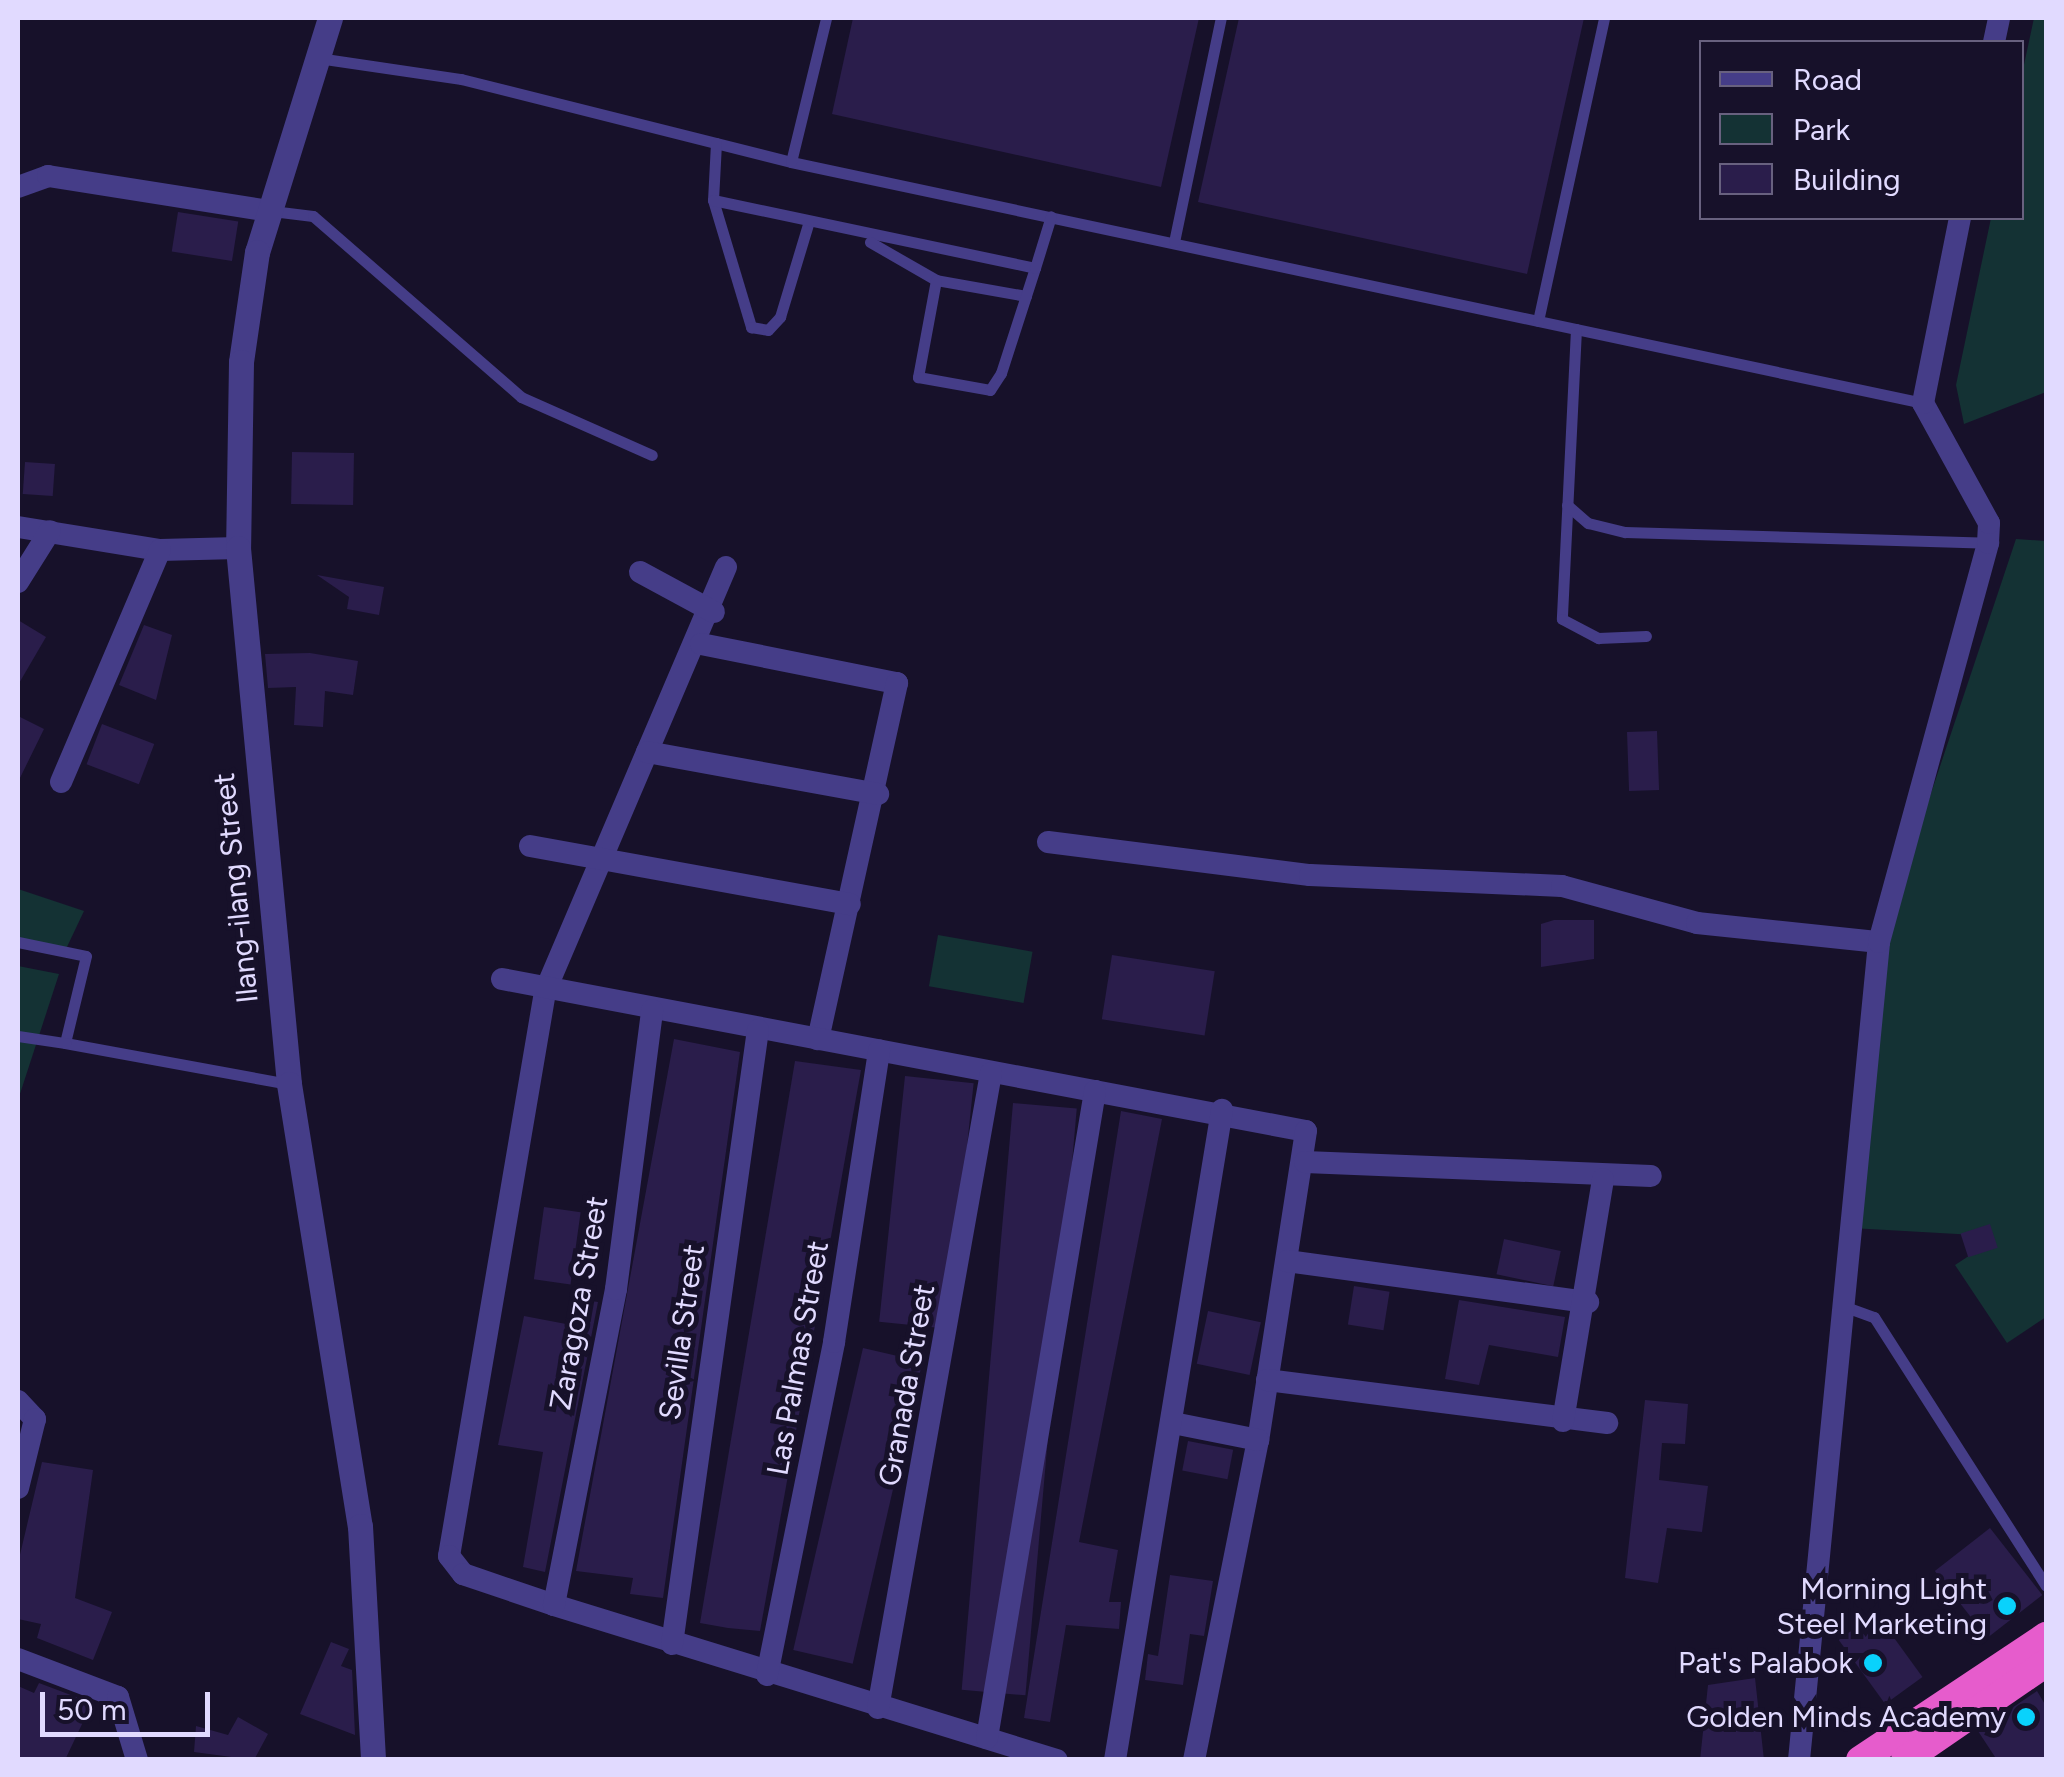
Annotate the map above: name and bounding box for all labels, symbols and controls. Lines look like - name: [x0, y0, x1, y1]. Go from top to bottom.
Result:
- legend: [1699, 40, 2024, 220]
- text: Road: [1793, 61, 1862, 98]
- text: Park: [1793, 111, 1850, 148]
- text: Building: [1793, 161, 1901, 198]
- street label: Ilang-ilang Street: [206, 771, 266, 1005]
- street label: Zaragoza Street: [542, 1193, 616, 1413]
- street label: Las Palmas Street: [760, 1238, 836, 1478]
- street label: Sevilla Street: [652, 1242, 712, 1422]
- street label: Granada Street: [872, 1281, 942, 1489]
- place label: Morning Light Steel Marketing: [1776, 1571, 1987, 1642]
- marker: Morning Light Steel Marketing: [1996, 1595, 2018, 1617]
- place label: Pat's Palabok: [1678, 1645, 1853, 1681]
- marker: Pat's Palabok: [1862, 1652, 1884, 1674]
- scale bar: [45, 1672, 215, 1734]
- text: 50 m: [57, 1691, 126, 1728]
- place label: Golden Minds Academy: [1686, 1699, 2006, 1735]
- marker: Golden Minds Academy: [2015, 1706, 2037, 1728]

